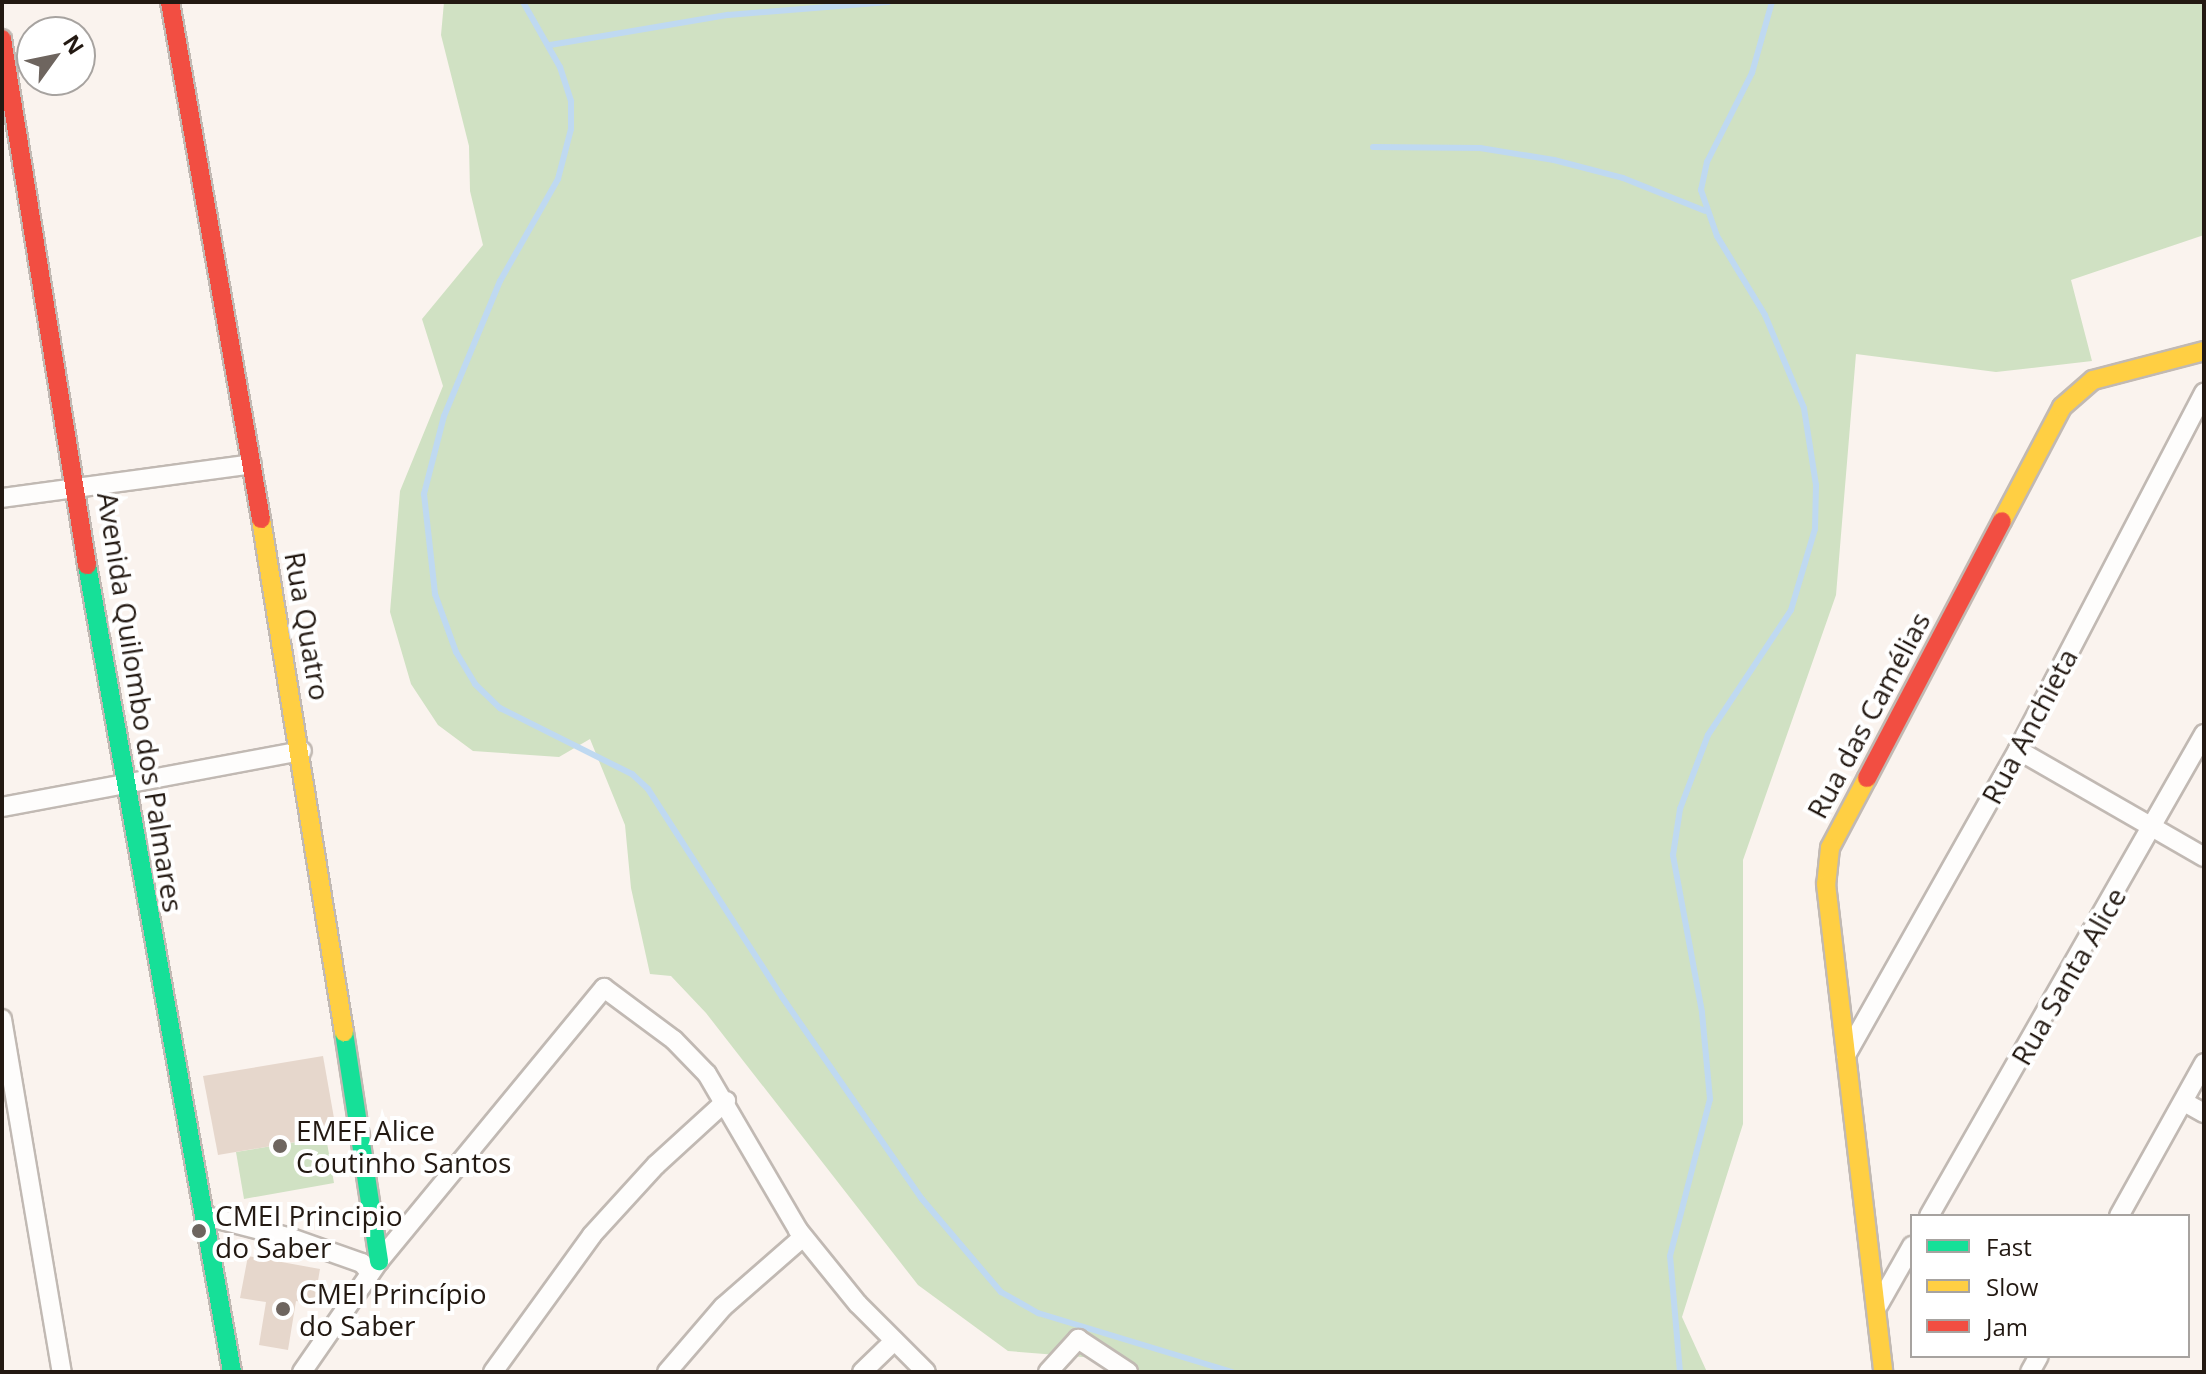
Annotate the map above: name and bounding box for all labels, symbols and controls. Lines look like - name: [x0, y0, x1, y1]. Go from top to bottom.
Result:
- north arrow: [16, 16, 96, 96]
- text: N: [57, 28, 92, 60]
- street label: Avenida Quilombo dos Palmares: [91, 490, 191, 914]
- street label: Rua Quatro: [278, 549, 338, 703]
- street label: Rua das Camélias: [1800, 606, 1936, 824]
- street label: Rua Anchieta: [1974, 643, 2084, 809]
- street label: Rua Santa Alice: [2004, 881, 2132, 1071]
- place label: EMEF Alice Coutinho Santos: [296, 1113, 511, 1179]
- marker: EMEF Alice Coutinho Santos: [271, 1137, 289, 1155]
- place label: CMEI Principio do Saber: [215, 1198, 403, 1264]
- legend: [1910, 1214, 2190, 1358]
- marker: CMEI Principio do Saber: [190, 1222, 208, 1240]
- text: Fast: [1986, 1230, 2032, 1263]
- text: Slow: [1986, 1270, 2038, 1303]
- place label: CMEI Princípio do Saber: [299, 1276, 487, 1342]
- marker: CMEI Princípio do Saber: [274, 1300, 292, 1318]
- text: Jam: [1986, 1310, 2028, 1343]

